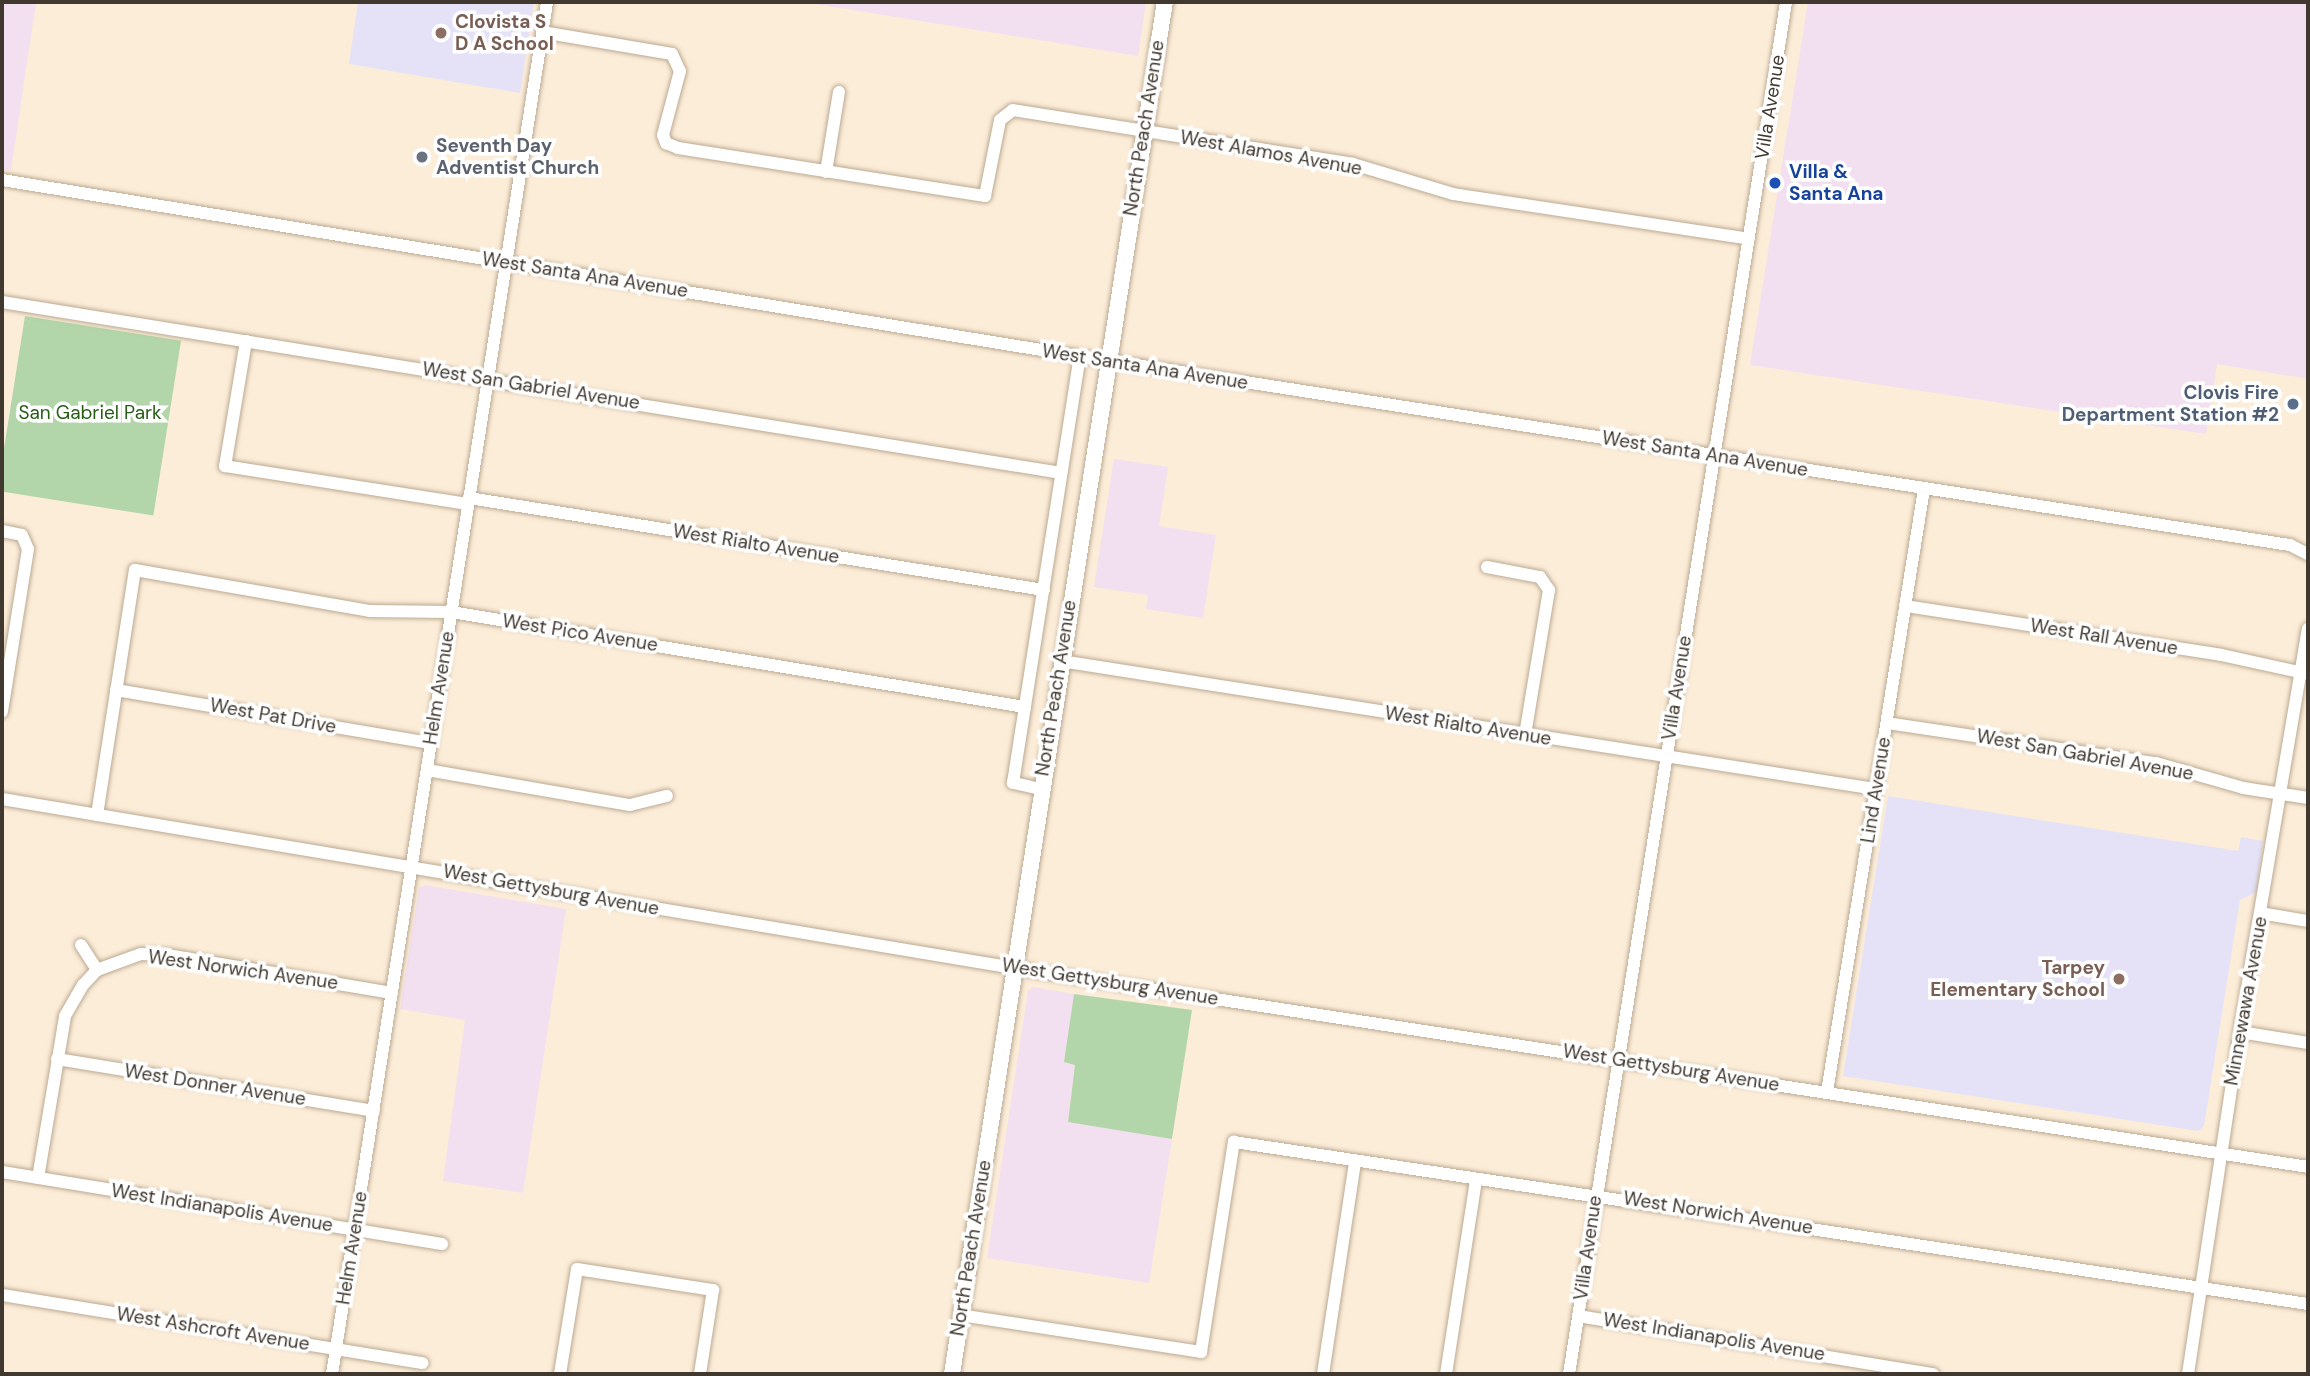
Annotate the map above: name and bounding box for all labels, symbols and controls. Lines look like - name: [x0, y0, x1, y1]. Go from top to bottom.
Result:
- place label: Clovista S D A School: [455, 11, 554, 55]
- marker: Clovista S D A School: [433, 25, 449, 41]
- street label: North Peach Avenue: [1119, 38, 1169, 218]
- street label: Villa Avenue: [1750, 53, 1790, 161]
- street label: West Alamos Avenue: [1178, 126, 1364, 180]
- place label: Seventh Day Adventist Church: [436, 135, 599, 179]
- marker: Seventh Day Adventist Church: [414, 149, 430, 165]
- place label: Villa & Santa Ana: [1789, 161, 1883, 205]
- marker: Villa & Santa Ana: [1767, 175, 1783, 191]
- street label: West Santa Ana Avenue: [480, 247, 690, 303]
- street label: West Santa Ana Avenue: [1040, 339, 1250, 395]
- street label: West San Gabriel Avenue: [421, 358, 641, 414]
- place label: Clovis Fire Department Station #2: [2062, 382, 2279, 426]
- marker: Clovis Fire Department Station #2: [2285, 396, 2301, 412]
- park label: San Gabriel Park: [18, 402, 162, 424]
- street label: West Santa Ana Avenue: [1600, 426, 1810, 482]
- street label: West Rialto Avenue: [671, 520, 841, 568]
- street label: North Peach Avenue: [1031, 598, 1081, 778]
- street label: West Pico Avenue: [501, 609, 659, 657]
- street label: West Rall Avenue: [2028, 614, 2180, 660]
- street label: Helm Avenue: [419, 630, 459, 746]
- street label: Villa Avenue: [1657, 634, 1697, 742]
- street label: West Pat Drive: [208, 694, 338, 738]
- street label: West Rialto Avenue: [1383, 702, 1553, 750]
- street label: West San Gabriel Avenue: [1975, 725, 2195, 785]
- street label: Lind Avenue: [1856, 735, 1896, 845]
- street label: West Gettysburg Avenue: [441, 860, 661, 920]
- street label: Minnewawa Avenue: [2220, 915, 2272, 1087]
- street label: West Norwich Avenue: [146, 945, 340, 995]
- street label: West Gettysburg Avenue: [1000, 954, 1220, 1010]
- place label: Tarpey Elementary School: [1930, 957, 2105, 1001]
- marker: Tarpey Elementary School: [2111, 971, 2127, 987]
- street label: West Gettysburg Avenue: [1561, 1040, 1781, 1096]
- street label: West Donner Avenue: [123, 1059, 307, 1111]
- street label: North Peach Avenue: [946, 1158, 996, 1338]
- street label: West Indianapolis Avenue: [109, 1179, 335, 1237]
- street label: West Norwich Avenue: [1622, 1187, 1814, 1239]
- street label: Helm Avenue: [332, 1190, 372, 1306]
- street label: Villa Avenue: [1569, 1194, 1607, 1302]
- street label: West Ashcroft Avenue: [115, 1302, 311, 1356]
- street label: West Indianapolis Avenue: [1601, 1308, 1827, 1366]

